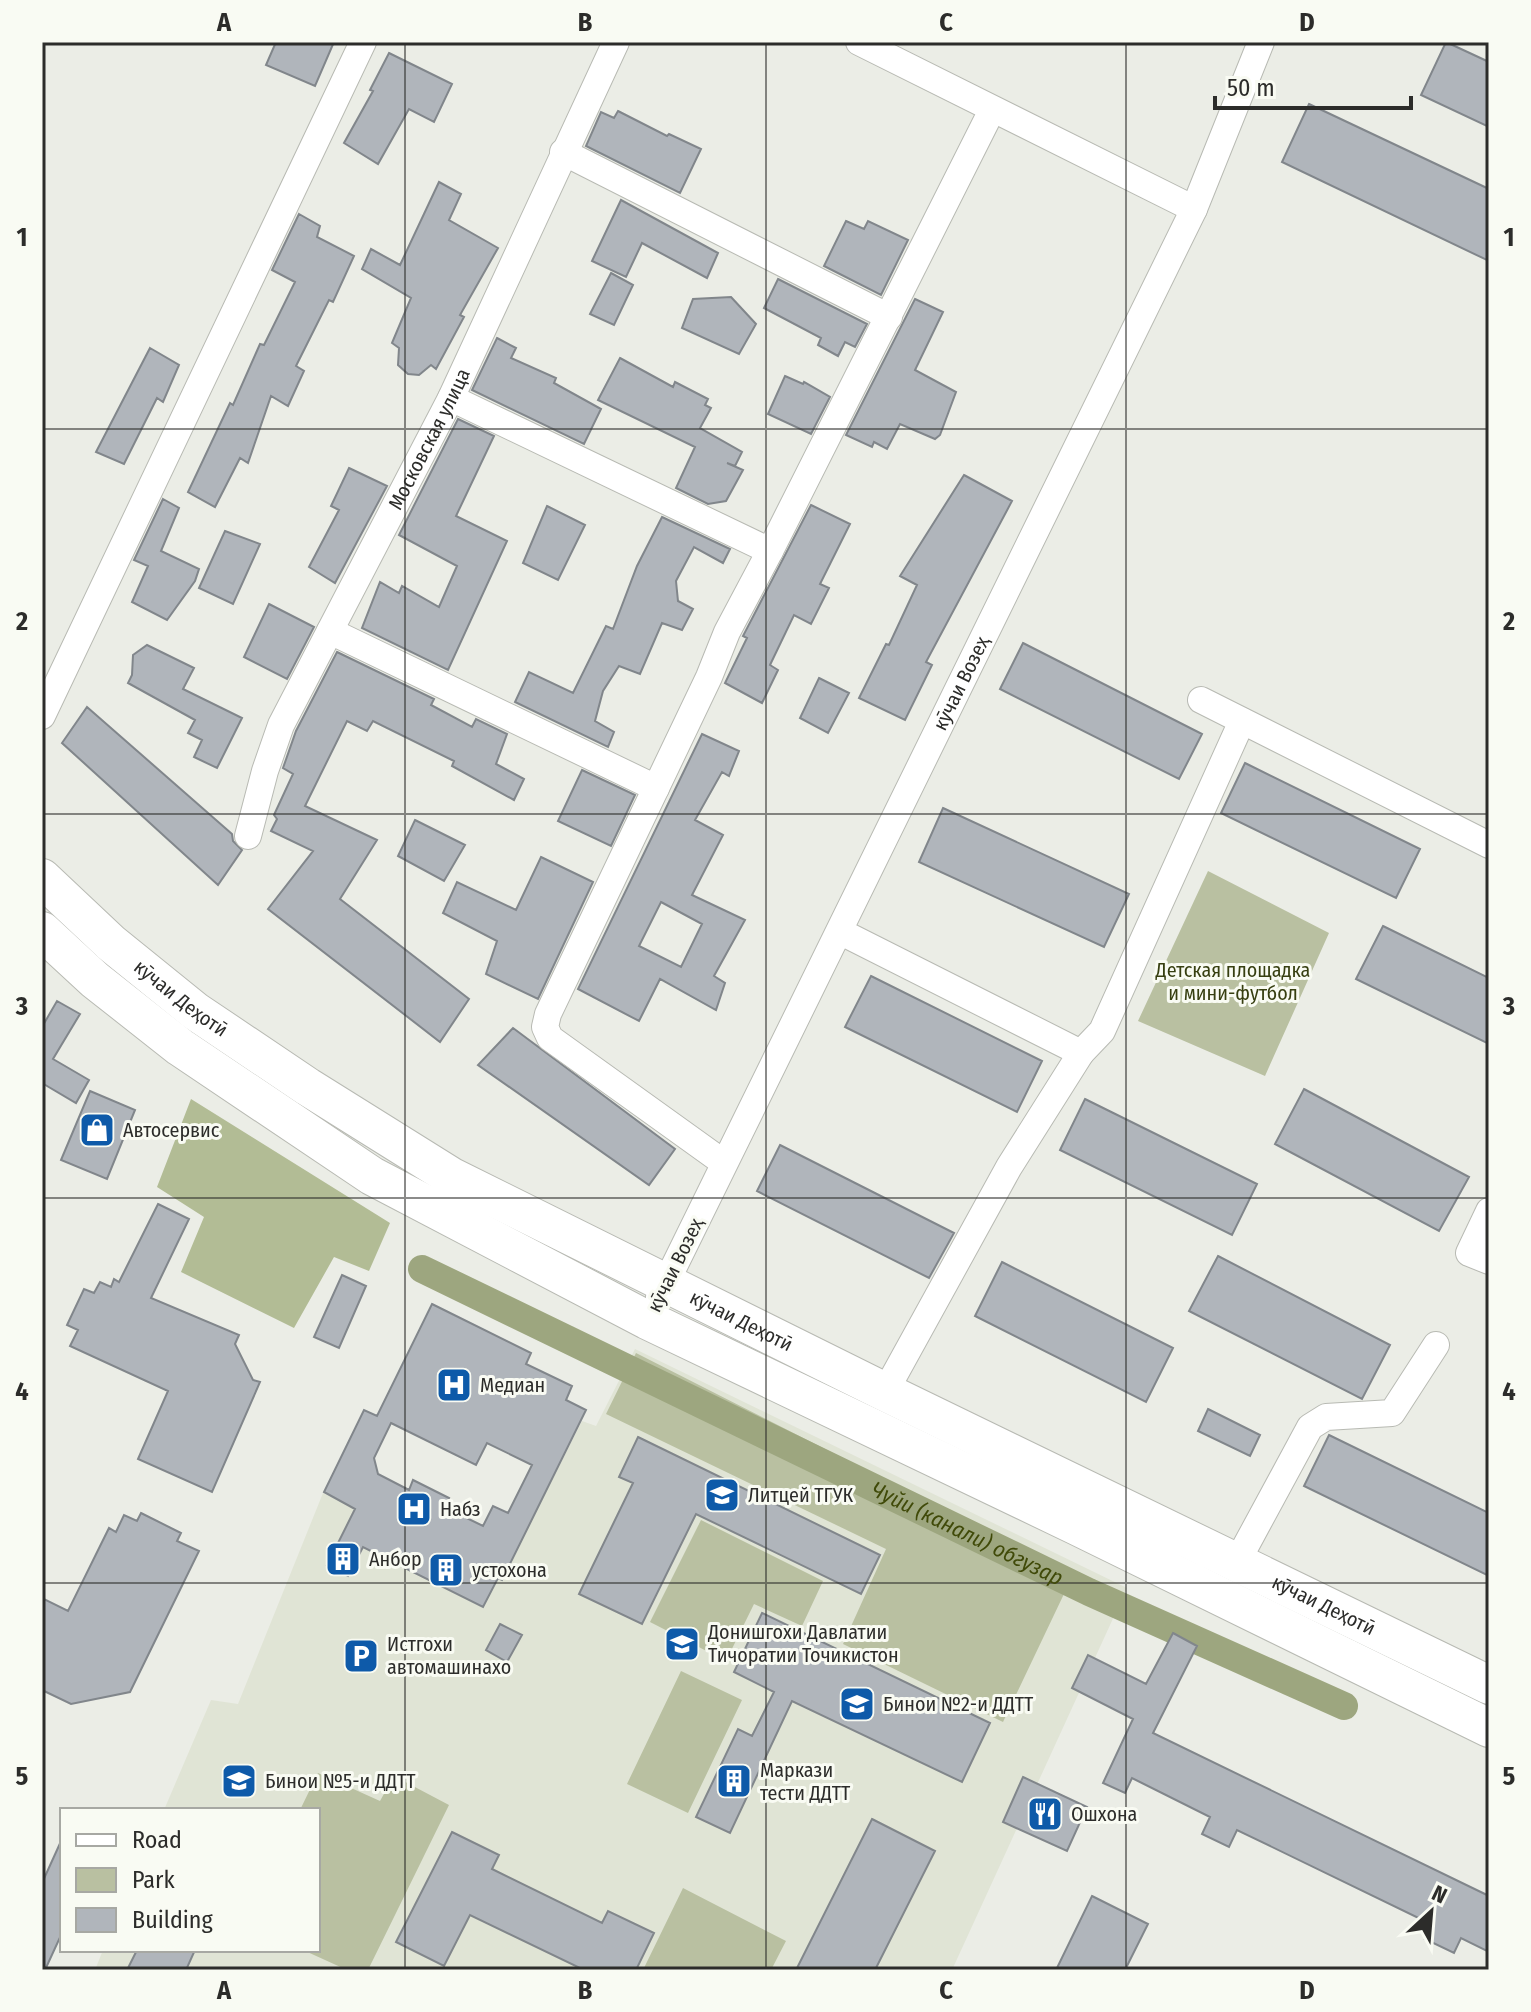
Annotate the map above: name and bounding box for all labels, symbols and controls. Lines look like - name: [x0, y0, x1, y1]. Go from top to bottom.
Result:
- text: A: [216, 7, 232, 38]
- text: B: [578, 7, 593, 38]
- text: C: [939, 7, 953, 38]
- text: D: [1299, 7, 1315, 38]
- scale bar: [1215, 60, 1411, 110]
- text: 50 m: [1227, 74, 1275, 102]
- text: 1: [17, 222, 28, 253]
- text: 1: [1504, 222, 1515, 253]
- street label: Московская улица: [383, 365, 475, 514]
- text: 2: [15, 606, 28, 637]
- text: 2: [1502, 606, 1515, 637]
- street label: кӯчаи Возеҳ: [928, 631, 995, 734]
- street label: кӯчаи Деҳотӣ: [129, 955, 232, 1042]
- park label: Детская площадка и мини-футбол: [1155, 958, 1310, 1005]
- text: 3: [15, 991, 28, 1022]
- text: 3: [1502, 991, 1515, 1022]
- shop icon: Автосервис: [78, 1111, 116, 1149]
- place label: Автосервис: [123, 1118, 220, 1142]
- street label: кӯчаи Возеҳ: [642, 1213, 709, 1316]
- street label: кӯчаи Деҳотӣ: [686, 1285, 797, 1356]
- hospital icon: Медиан: [435, 1366, 473, 1404]
- place label: Медиан: [480, 1373, 545, 1397]
- text: 4: [15, 1376, 29, 1407]
- text: 4: [1502, 1376, 1516, 1407]
- school or university icon: Литцей ТГУК: [703, 1476, 741, 1514]
- water label: Чуйи (канали) обгузар: [867, 1476, 1067, 1591]
- place label: Литцей ТГУК: [748, 1483, 854, 1507]
- hospital icon: Набз: [395, 1490, 433, 1528]
- place label: Набз: [440, 1497, 481, 1521]
- building icon: Анбор: [324, 1540, 362, 1578]
- place label: Анбор: [369, 1547, 422, 1571]
- building icon: устохона: [427, 1551, 465, 1589]
- place label: устохона: [472, 1558, 547, 1582]
- street label: кӯчаи Деҳотӣ: [1268, 1570, 1379, 1640]
- place label: Донишгохи Давлатии Тичоратии Точикистон: [707, 1620, 899, 1667]
- school or university icon: Донишгохи Давлатии Тичоратии Точикистон: [663, 1625, 701, 1663]
- place label: Истгохи автомашинахо: [387, 1632, 511, 1679]
- parking icon: Истгохи автомашинахо: [342, 1637, 380, 1675]
- school or university icon: Бинои №2-и ДДТТ: [838, 1685, 876, 1723]
- place label: Бинои №2-и ДДТТ: [883, 1692, 1034, 1716]
- place label: Маркази тести ДДТТ: [760, 1758, 851, 1805]
- text: 5: [16, 1761, 29, 1792]
- text: 5: [1503, 1761, 1516, 1792]
- school or university icon: Бинои №5-и ДДТТ: [220, 1762, 258, 1800]
- building icon: Маркази тести ДДТТ: [715, 1762, 753, 1800]
- place label: Бинои №5-и ДДТТ: [265, 1769, 416, 1793]
- restaurant icon: Ошхона: [1026, 1795, 1064, 1833]
- place label: Ошхона: [1071, 1802, 1137, 1826]
- legend: [60, 1808, 320, 1952]
- text: Road: [132, 1826, 182, 1854]
- text: Park: [132, 1866, 175, 1894]
- north arrow: [1391, 1872, 1471, 1952]
- text: N: [1428, 1879, 1451, 1909]
- text: Building: [132, 1906, 214, 1934]
- text: A: [216, 1975, 232, 2006]
- text: B: [578, 1975, 593, 2006]
- text: C: [939, 1975, 953, 2006]
- text: D: [1299, 1975, 1315, 2006]

